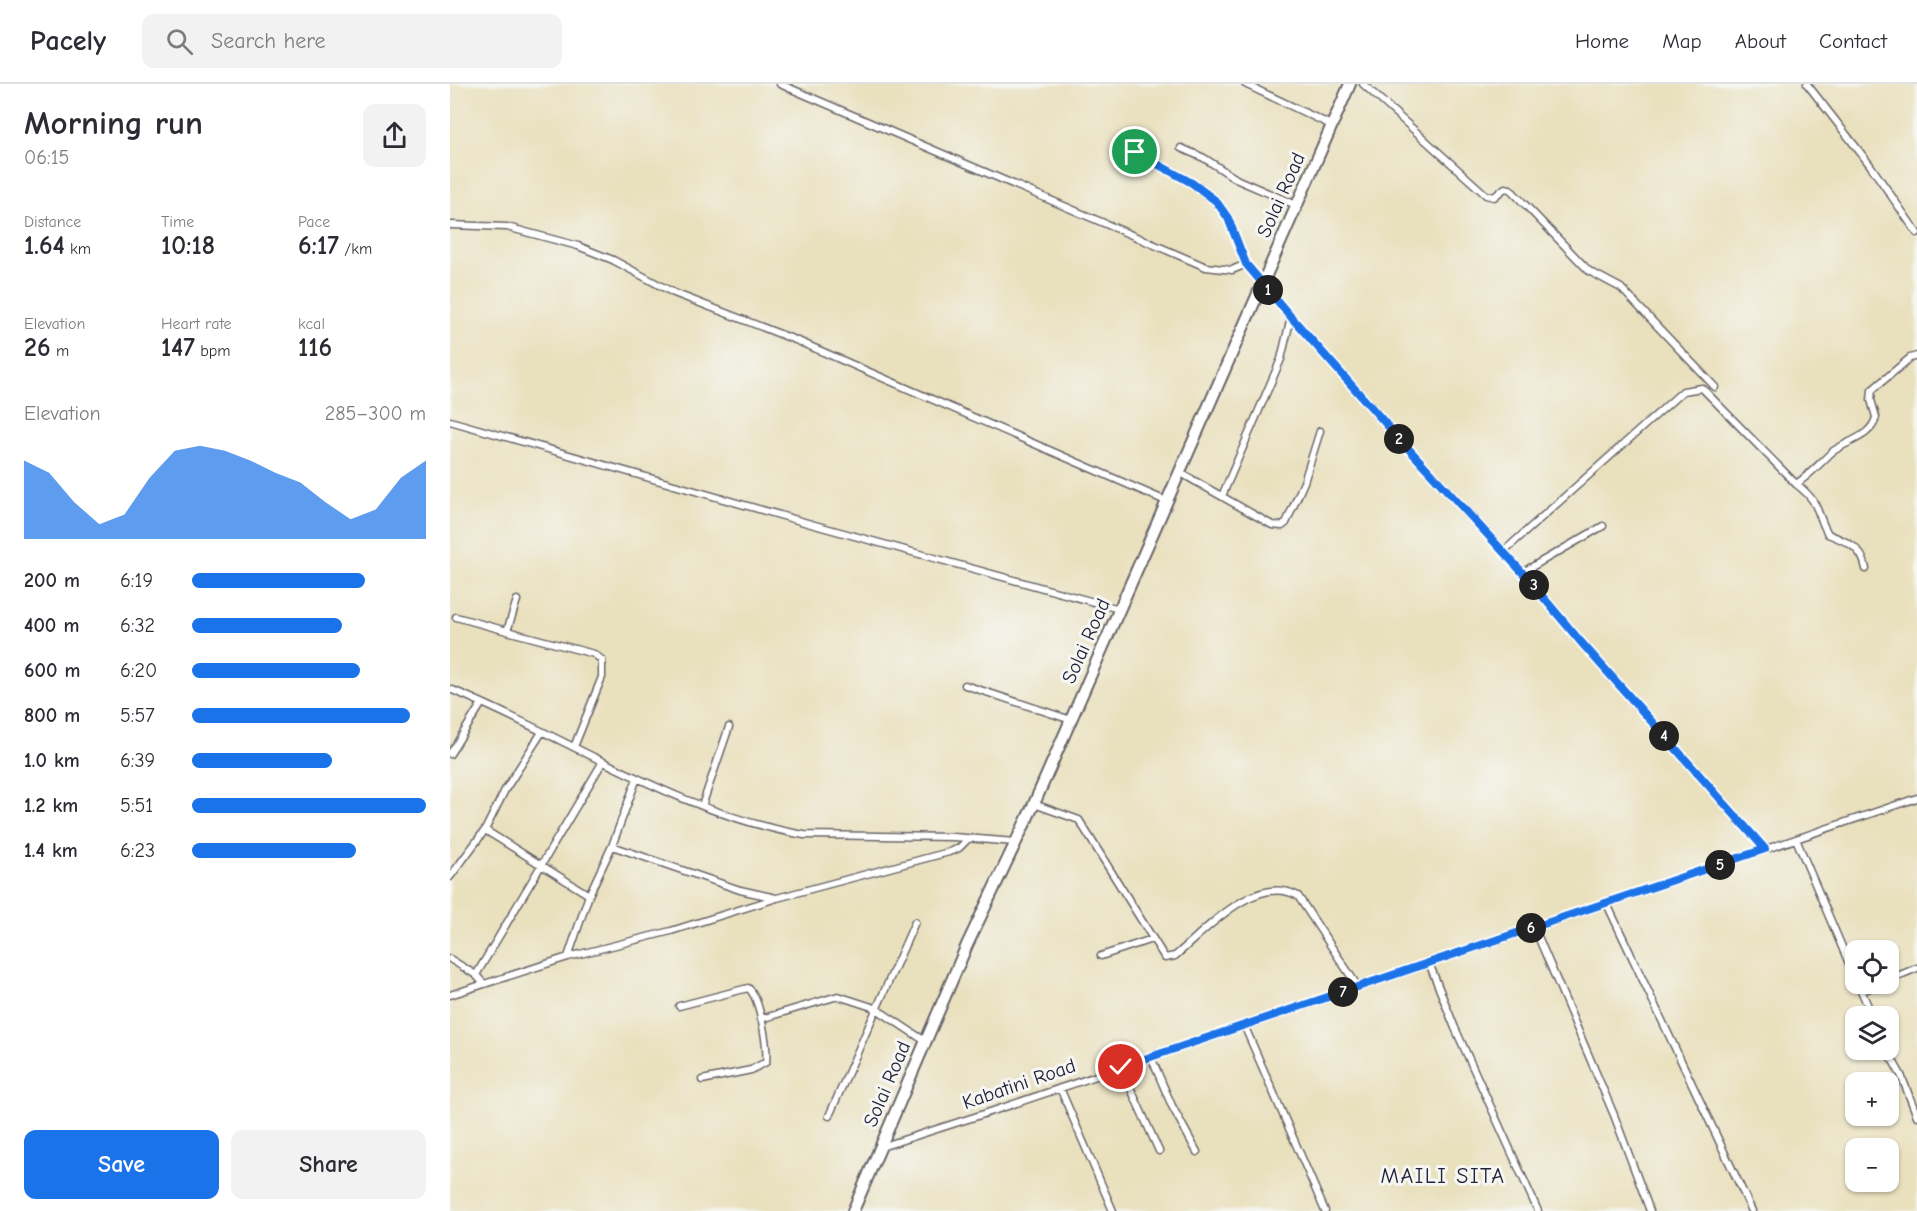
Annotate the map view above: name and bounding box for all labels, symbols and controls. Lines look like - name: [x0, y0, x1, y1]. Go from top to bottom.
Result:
- search box: [142, 14, 562, 68]
- text: Pacely: [30, 25, 106, 57]
- icon: search: [163, 25, 196, 58]
- text: Search here: [211, 28, 326, 54]
- text: Home: [1575, 29, 1629, 53]
- text: Map: [1662, 29, 1702, 53]
- text: About: [1735, 29, 1786, 53]
- text: Contact: [1819, 29, 1887, 53]
- text: Morning run: [24, 104, 203, 142]
- button: share: [363, 104, 426, 167]
- pin: [1109, 126, 1160, 177]
- icon: arrive: [1118, 135, 1151, 168]
- text: 06:15: [24, 146, 69, 169]
- street label: Solai Road: [1252, 149, 1310, 241]
- text: Distance: [24, 213, 81, 231]
- text: Time: [161, 213, 194, 231]
- text: Pace: [298, 213, 330, 231]
- text: 1.64: [24, 231, 65, 261]
- text: 10:18: [161, 231, 215, 261]
- text: 6:17: [298, 231, 339, 261]
- text: km: [65, 240, 91, 258]
- text: /km: [339, 240, 372, 258]
- pin: 1: [1253, 275, 1283, 305]
- text: 1: [1265, 281, 1271, 299]
- text: Elevation: [24, 315, 85, 333]
- text: Heart rate: [161, 315, 232, 333]
- text: kcal: [298, 315, 325, 333]
- text: 26: [24, 333, 51, 363]
- text: 147: [161, 333, 195, 363]
- text: 116: [298, 333, 332, 363]
- text: m: [51, 342, 69, 360]
- text: bpm: [195, 342, 231, 360]
- text: Elevation: [24, 402, 101, 425]
- text: 285–300 m: [325, 402, 426, 425]
- pin: 2: [1384, 424, 1414, 454]
- text: 2: [1395, 430, 1403, 448]
- text: 200 m: [24, 569, 80, 592]
- text: 6:19: [120, 569, 153, 592]
- pin: 3: [1519, 570, 1549, 600]
- text: 3: [1530, 576, 1538, 594]
- street label: Solai Road: [1057, 595, 1115, 687]
- text: 400 m: [24, 614, 79, 637]
- text: 6:32: [120, 614, 155, 637]
- text: 600 m: [24, 659, 80, 682]
- text: 6:20: [120, 659, 157, 682]
- text: 800 m: [24, 704, 80, 727]
- text: 5:57: [120, 704, 155, 727]
- pin: 4: [1649, 721, 1679, 751]
- text: 4: [1660, 727, 1668, 745]
- text: 1.0 km: [24, 749, 80, 772]
- text: 6:39: [120, 749, 155, 772]
- text: 1.2 km: [24, 794, 78, 817]
- text: 5:51: [120, 794, 153, 817]
- text: 1.4 km: [24, 839, 78, 862]
- text: 6:23: [120, 839, 155, 862]
- pin: 5: [1705, 850, 1735, 880]
- text: 5: [1716, 856, 1724, 874]
- pin: 6: [1516, 913, 1546, 943]
- text: 6: [1527, 919, 1535, 937]
- map controls: [1845, 940, 1899, 1192]
- button: locate: [1845, 940, 1899, 994]
- pin: 7: [1328, 977, 1358, 1007]
- text: 7: [1339, 983, 1347, 1001]
- button: layers: [1845, 1006, 1899, 1060]
- street label: Solai Road: [859, 1038, 915, 1130]
- pin: [1095, 1041, 1146, 1092]
- icon: check: [1104, 1050, 1137, 1083]
- street label: Kabatini Road: [959, 1054, 1079, 1114]
- button: +: [1845, 1072, 1899, 1126]
- button: Save: [24, 1130, 219, 1199]
- button: Share: [231, 1130, 426, 1199]
- button: −: [1845, 1138, 1899, 1192]
- district label: MAILI SITA: [1381, 1163, 1505, 1189]

